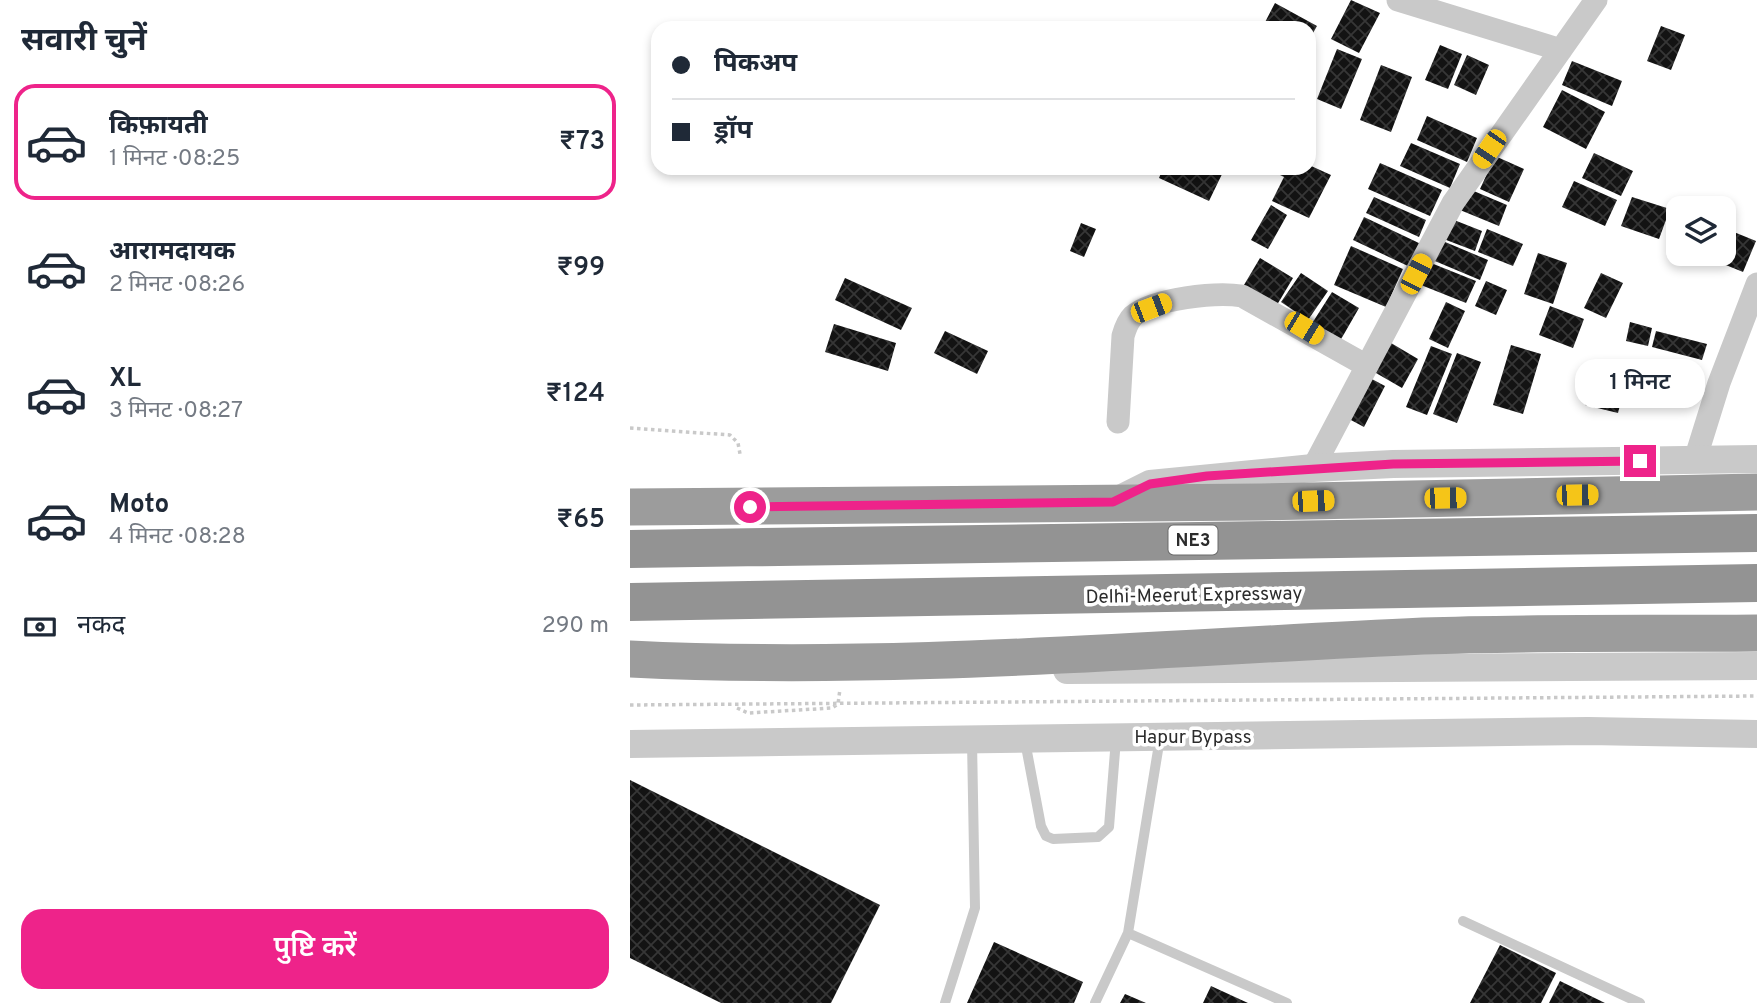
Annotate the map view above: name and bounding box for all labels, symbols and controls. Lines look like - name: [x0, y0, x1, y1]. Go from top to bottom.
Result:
- text: सवारी चुनें: [21, 22, 147, 62]
- text: पिकअप: [714, 48, 797, 81]
- text: किफ़ायती: [109, 110, 208, 143]
- icon: car: [25, 111, 88, 174]
- text: ड्रॉप: [714, 115, 752, 148]
- text: ₹73: [559, 126, 605, 159]
- car: [1469, 126, 1510, 172]
- text: 1 मिनट · 08:25: [109, 145, 240, 174]
- map controls: [1666, 196, 1736, 266]
- button: layers: [1666, 196, 1736, 266]
- text: आरामदायक: [109, 236, 235, 269]
- icon: car: [25, 237, 88, 300]
- car: [1398, 251, 1435, 297]
- text: ₹99: [556, 252, 605, 285]
- text: 2 मिनट · 08:26: [109, 271, 245, 300]
- car: [1128, 291, 1175, 325]
- car: [1281, 308, 1328, 348]
- callout: 1 मिनट: [1575, 360, 1705, 408]
- icon: car: [25, 363, 88, 426]
- text: XL: [109, 363, 141, 396]
- text: 1 मिनट: [1609, 369, 1671, 398]
- text: ₹124: [546, 378, 605, 411]
- text: 3 मिनट · 08:27: [109, 397, 243, 426]
- route end: [1624, 445, 1656, 477]
- car: [1556, 484, 1599, 506]
- car: [1424, 487, 1467, 509]
- icon: car: [25, 489, 88, 552]
- text: Moto: [109, 489, 169, 522]
- car: [1292, 490, 1335, 512]
- route start: [734, 491, 766, 523]
- text: ₹65: [556, 504, 605, 537]
- text: 4 मिनट · 08:28: [109, 523, 246, 552]
- road number: NE3: [1168, 526, 1218, 554]
- street label: Delhi-Meerut Expressway: [1086, 582, 1303, 610]
- icon: cash: [21, 608, 59, 646]
- text: नकद: [77, 610, 125, 643]
- text: 290 m: [542, 612, 609, 641]
- street label: Hapur Bypass: [1134, 726, 1252, 750]
- button: पुष्टि करें: [21, 909, 609, 989]

